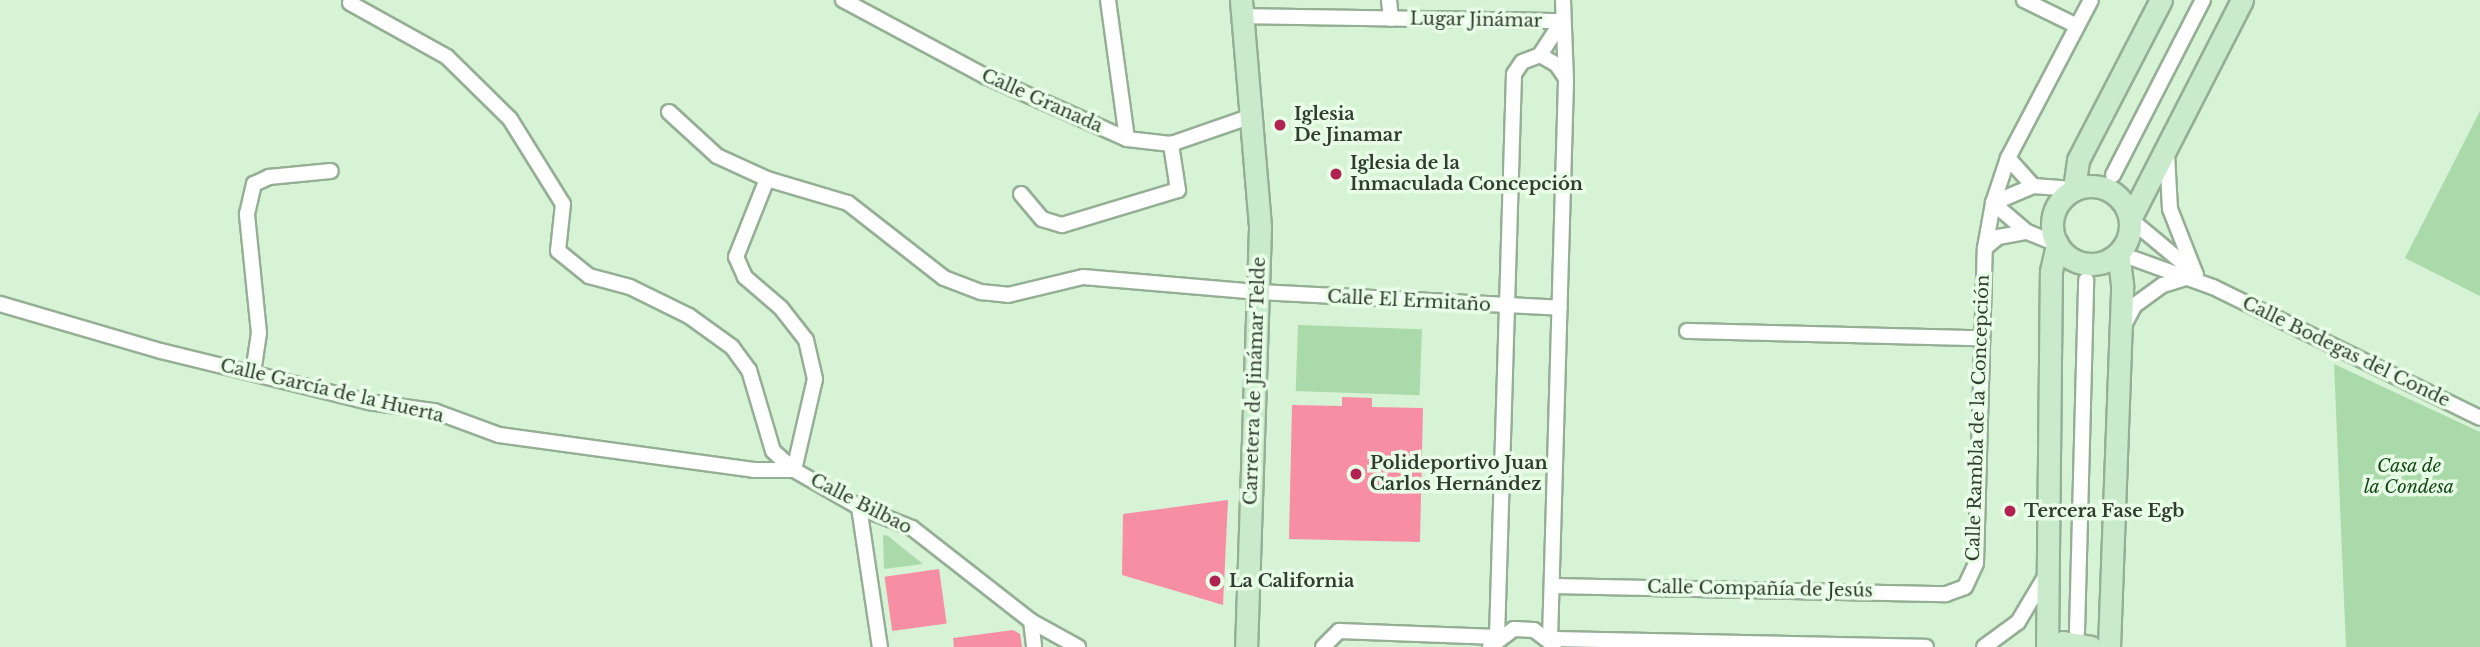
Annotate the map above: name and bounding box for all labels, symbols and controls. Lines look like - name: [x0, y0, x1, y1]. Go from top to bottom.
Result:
- street label: Lugar Jinámar: [1409, 8, 1543, 32]
- street label: Calle Granada: [978, 65, 1106, 137]
- place label: Iglesia De Jinamar: [1294, 104, 1402, 146]
- marker: Iglesia De Jinamar: [1272, 117, 1288, 133]
- place label: Iglesia de la Inmaculada Concepción: [1350, 153, 1583, 196]
- marker: Iglesia de la Inmaculada Concepción: [1328, 166, 1344, 182]
- street label: Carretera de Jinámar Telde: [1240, 256, 1270, 506]
- street label: Calle Rambla de la Concepción: [1962, 274, 1994, 562]
- street label: Calle El Ermitaño: [1327, 286, 1491, 316]
- street label: Calle Bodegas del Conde: [2239, 292, 2453, 412]
- street label: Calle García de la Huerta: [218, 355, 446, 427]
- place label: Polideportivo Juan Carlos Hernández: [1370, 453, 1548, 496]
- park label: Casa de la Condesa: [2364, 456, 2454, 498]
- marker: Polideportivo Juan Carlos Hernández: [1348, 466, 1364, 482]
- street label: Calle Bilbao: [807, 469, 915, 539]
- place label: Tercera Fase Egb: [2024, 500, 2184, 522]
- marker: Tercera Fase Egb: [2002, 503, 2018, 519]
- place label: La California: [1229, 570, 1354, 592]
- marker: La California: [1207, 573, 1223, 589]
- street label: Calle Compañía de Jesús: [1647, 576, 1873, 602]

